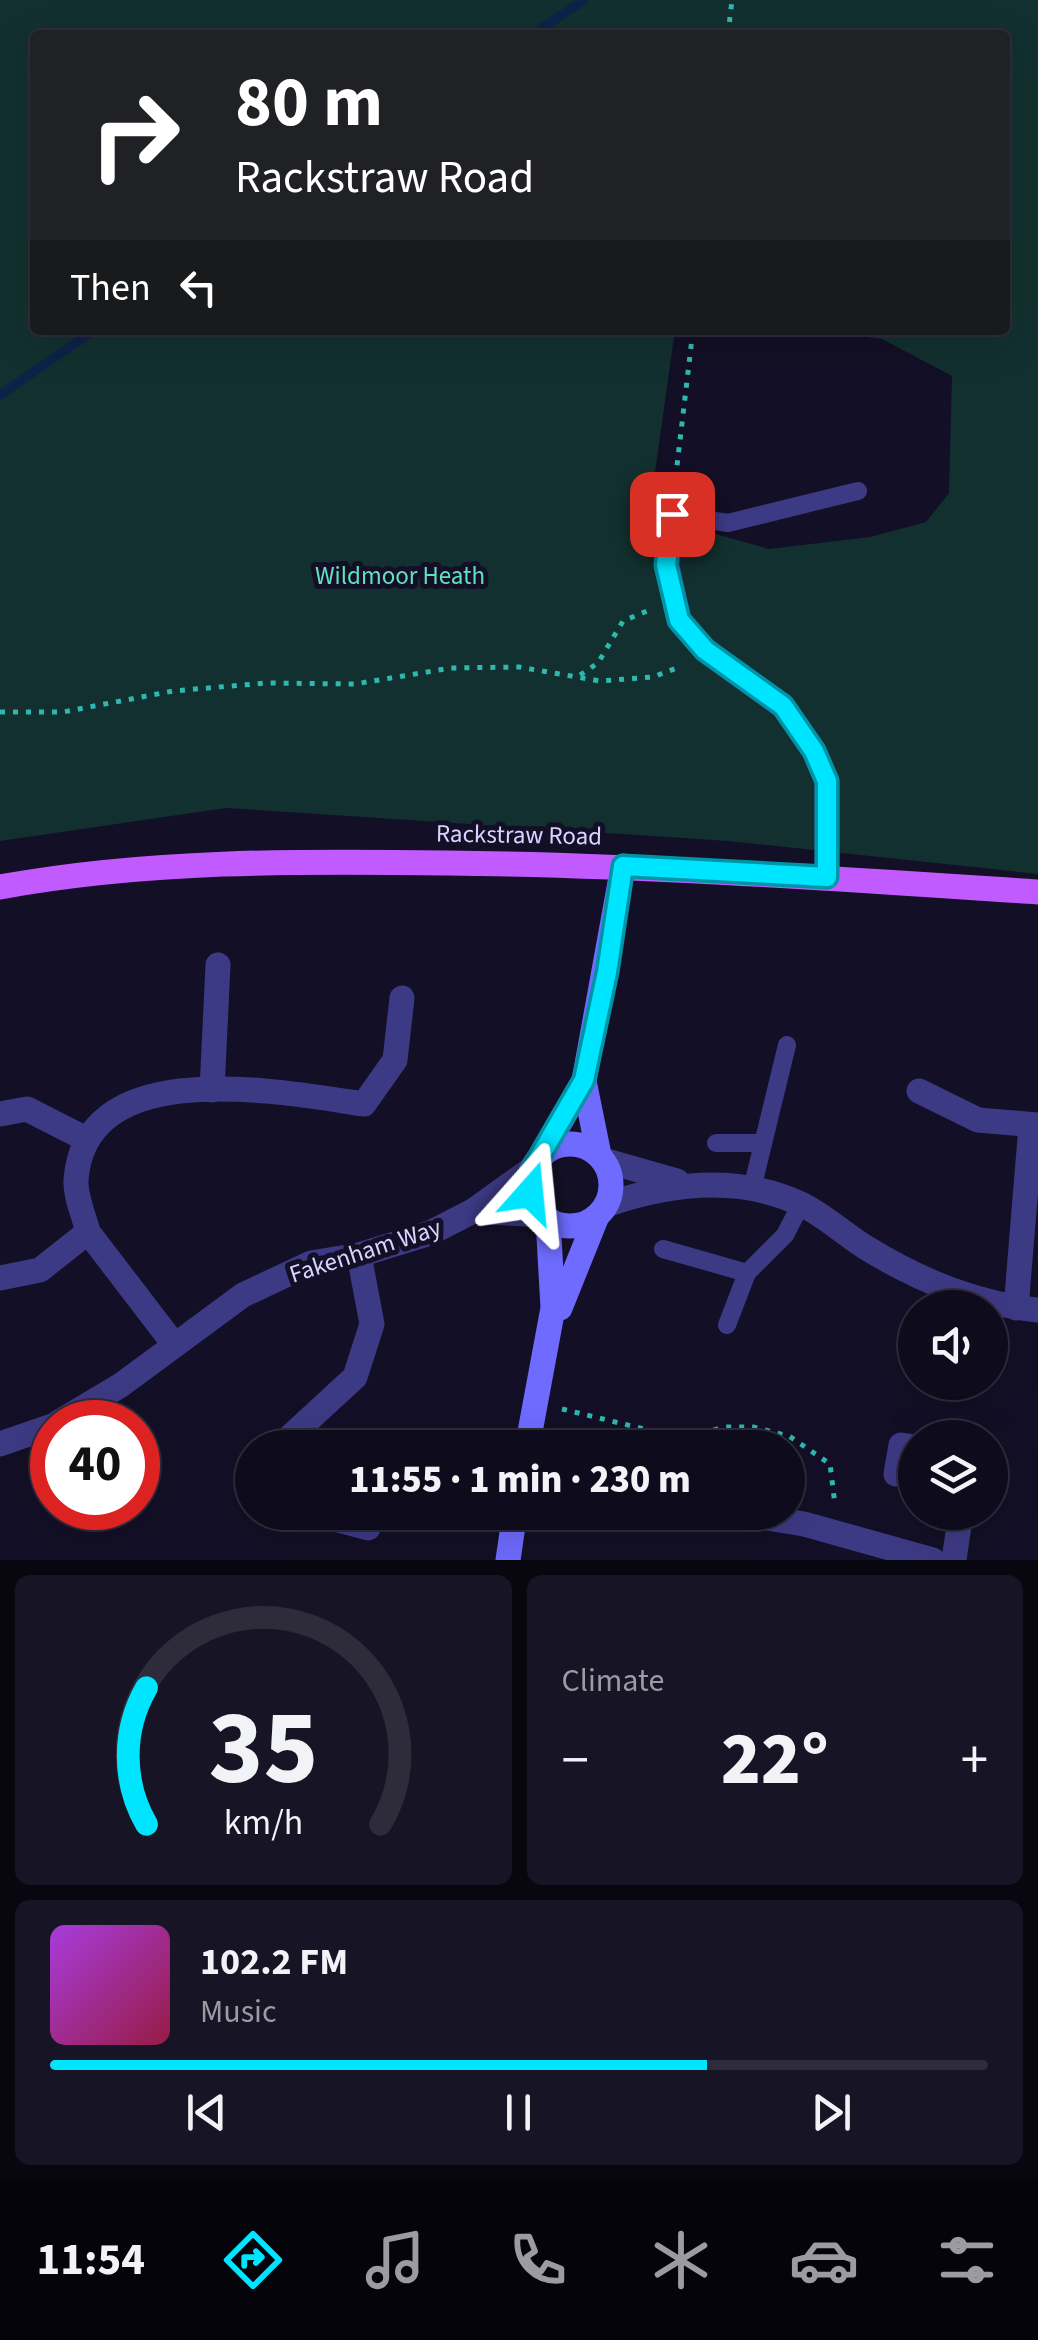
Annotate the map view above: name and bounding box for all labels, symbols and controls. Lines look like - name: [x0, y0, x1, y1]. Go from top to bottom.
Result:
- text: 80 m: [235, 53, 383, 153]
- icon: right: [70, 70, 200, 200]
- text: Rackstraw Road: [235, 146, 534, 210]
- icon: left: [171, 260, 226, 315]
- text: Then: [70, 261, 151, 315]
- pin: [630, 472, 715, 557]
- icon: arrive: [645, 487, 700, 542]
- park label: Wildmoor Heath: [315, 558, 485, 594]
- street label: Rackstraw Road: [436, 816, 602, 854]
- position arrow: [478, 1141, 582, 1245]
- street label: Fakenham Way: [285, 1209, 446, 1292]
- map controls: [898, 1290, 1008, 1530]
- button: sound: [898, 1290, 1008, 1400]
- speed limit sign: 40: [30, 1400, 160, 1530]
- button: layers: [898, 1420, 1008, 1530]
- text: 11:55 · 1 min · 230 m: [349, 1453, 691, 1507]
- text: Climate: [562, 1658, 664, 1704]
- text: 35: [208, 1676, 318, 1824]
- text: 22°: [721, 1706, 829, 1813]
- text: −: [562, 1722, 589, 1800]
- text: +: [961, 1722, 988, 1800]
- text: km/h: [224, 1797, 303, 1848]
- text: 102.2 FM: [200, 1935, 348, 1989]
- text: Music: [200, 1989, 277, 2035]
- icon: previous: [179, 2085, 234, 2140]
- icon: pause: [491, 2085, 546, 2140]
- icon: next: [804, 2085, 859, 2140]
- icon: directions: [218, 2225, 288, 2295]
- icon: music: [360, 2225, 430, 2295]
- icon: phone: [503, 2225, 573, 2295]
- icon: climate: [646, 2225, 716, 2295]
- icon: car: [789, 2225, 859, 2295]
- icon: filters: [932, 2225, 1002, 2295]
- text: 11:54: [36, 2228, 145, 2292]

